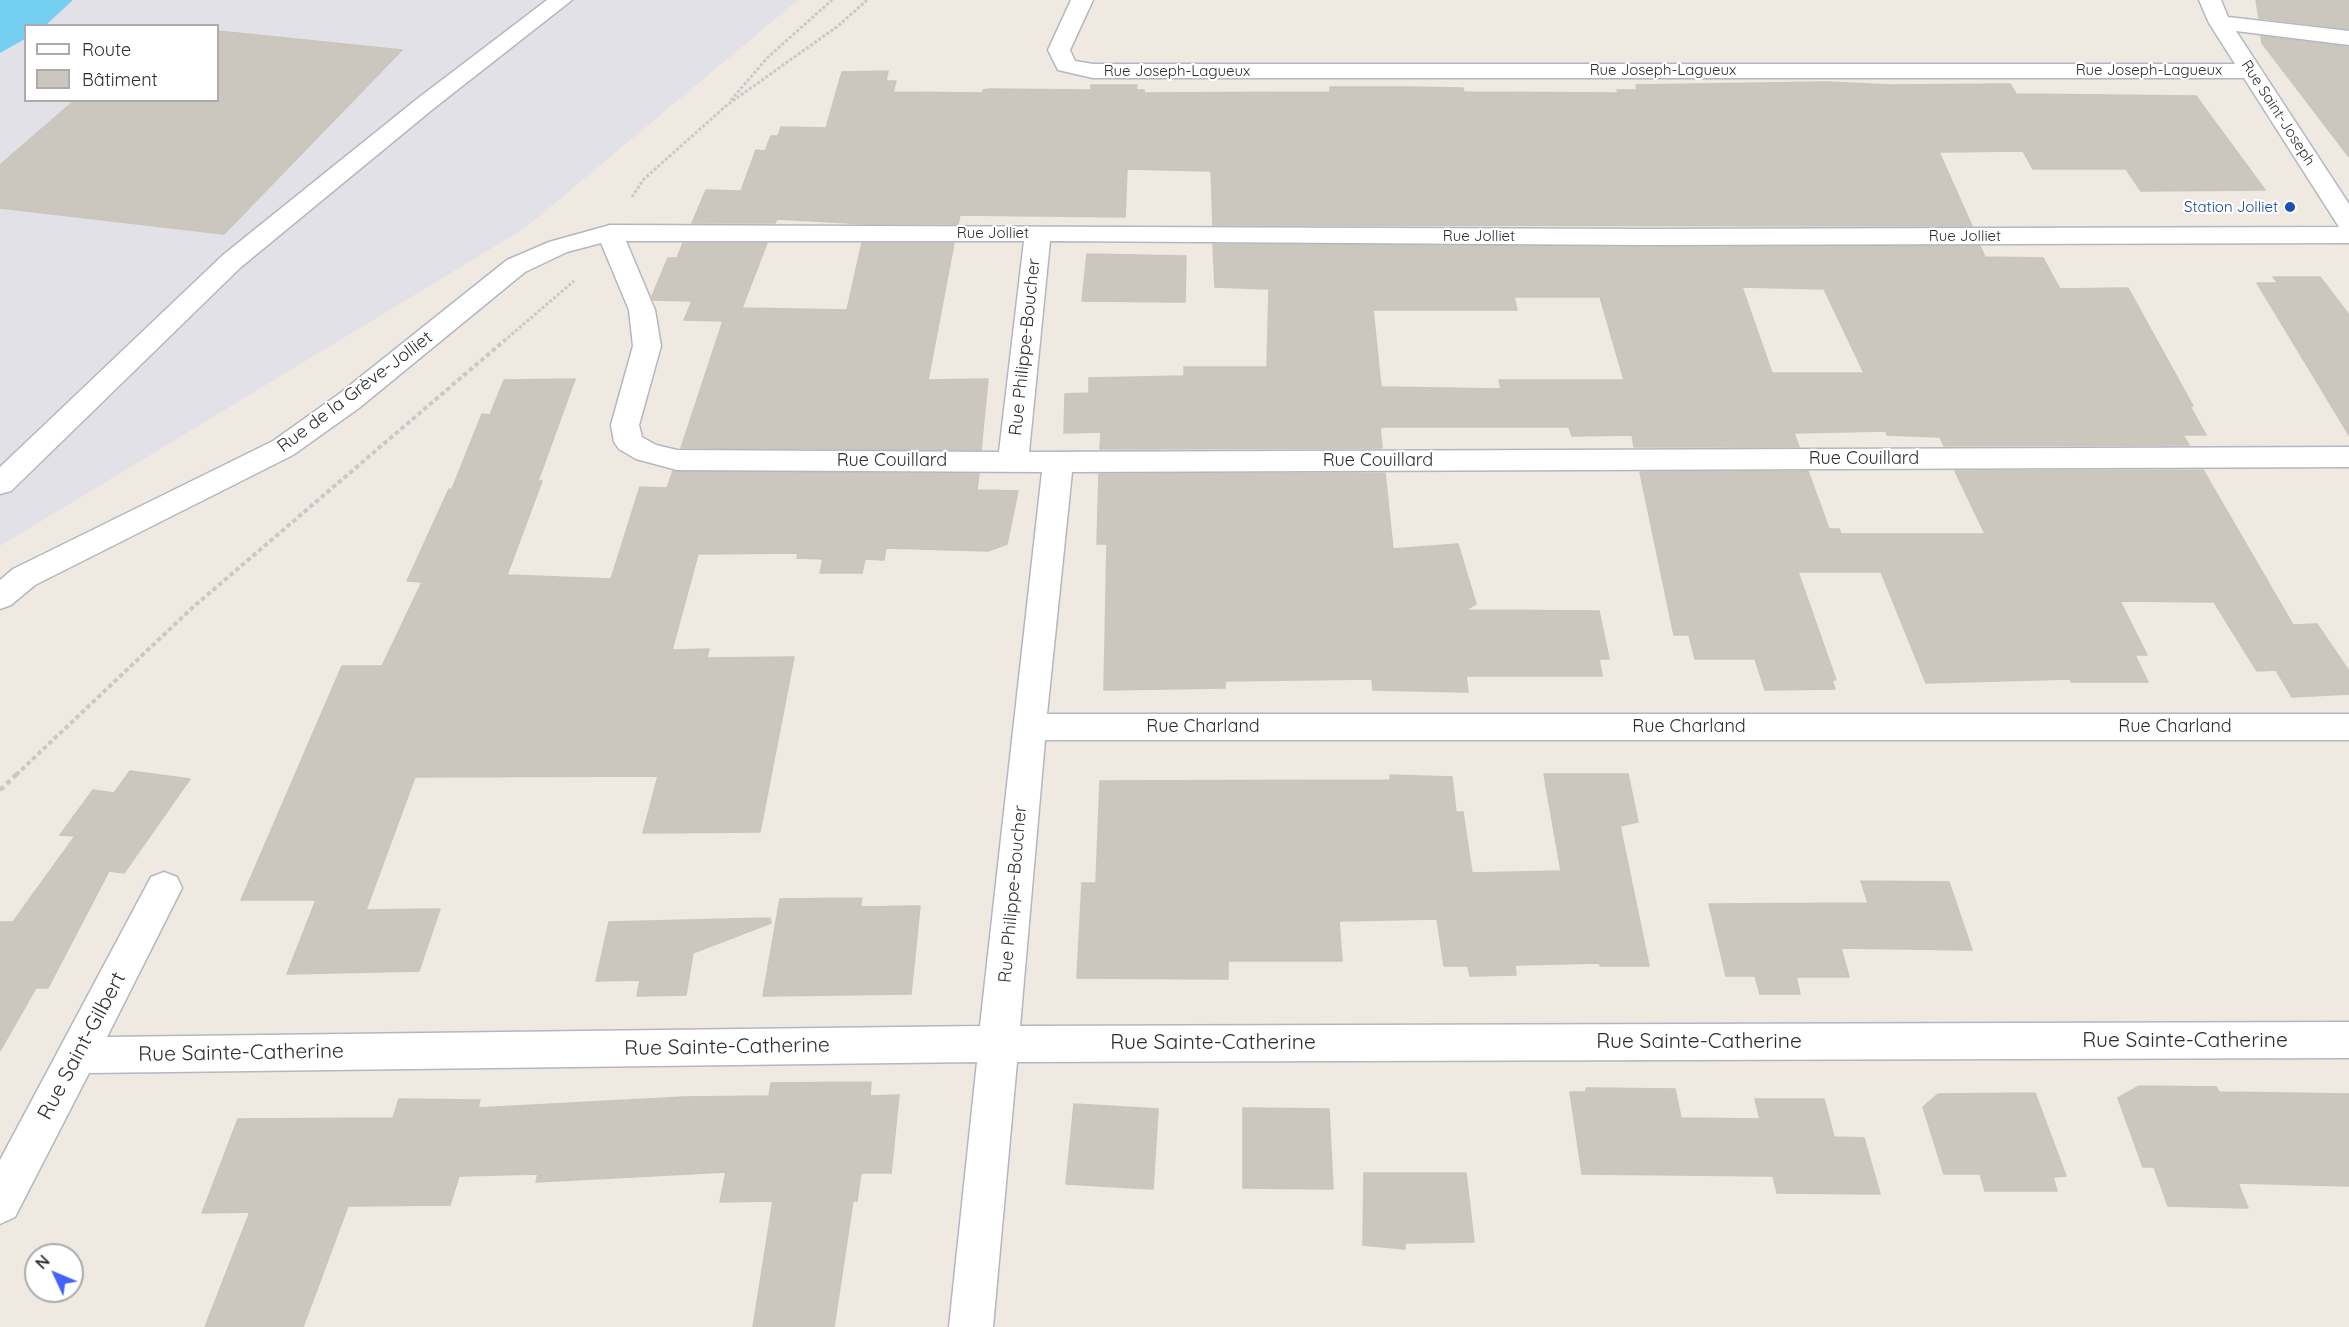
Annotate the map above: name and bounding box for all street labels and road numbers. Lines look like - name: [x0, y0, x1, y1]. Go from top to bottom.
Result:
- street label: Rue Saint-Joseph: [2237, 57, 2319, 169]
- street label: Rue Joseph-Lagueux: [1590, 61, 1736, 79]
- street label: Rue Joseph-Lagueux: [2076, 61, 2222, 79]
- street label: Rue Joseph-Lagueux: [1104, 62, 1250, 80]
- street label: Rue Jolliet: [957, 224, 1029, 242]
- street label: Rue Jolliet: [1443, 227, 1515, 245]
- street label: Rue Jolliet: [1929, 227, 2001, 245]
- street label: Rue Philippe-Boucher: [1005, 257, 1045, 437]
- street label: Rue de la Grève-Jolliet: [273, 327, 437, 457]
- street label: Rue Couillard: [1809, 448, 1919, 470]
- street label: Rue Couillard: [837, 450, 947, 472]
- street label: Rue Couillard: [1323, 450, 1433, 472]
- street label: Rue Charland: [1146, 716, 1260, 738]
- street label: Rue Charland: [1632, 716, 1746, 738]
- street label: Rue Charland: [2118, 716, 2232, 738]
- street label: Rue Philippe-Boucher: [994, 804, 1032, 984]
- street label: Rue Saint-Gilbert: [32, 968, 132, 1124]
- street label: Rue Sainte-Catherine: [2082, 1028, 2288, 1054]
- street label: Rue Sainte-Catherine: [1596, 1029, 1802, 1055]
- street label: Rue Sainte-Catherine: [1110, 1030, 1316, 1056]
- street label: Rue Sainte-Catherine: [624, 1033, 830, 1061]
- street label: Rue Sainte-Catherine: [138, 1039, 344, 1067]

